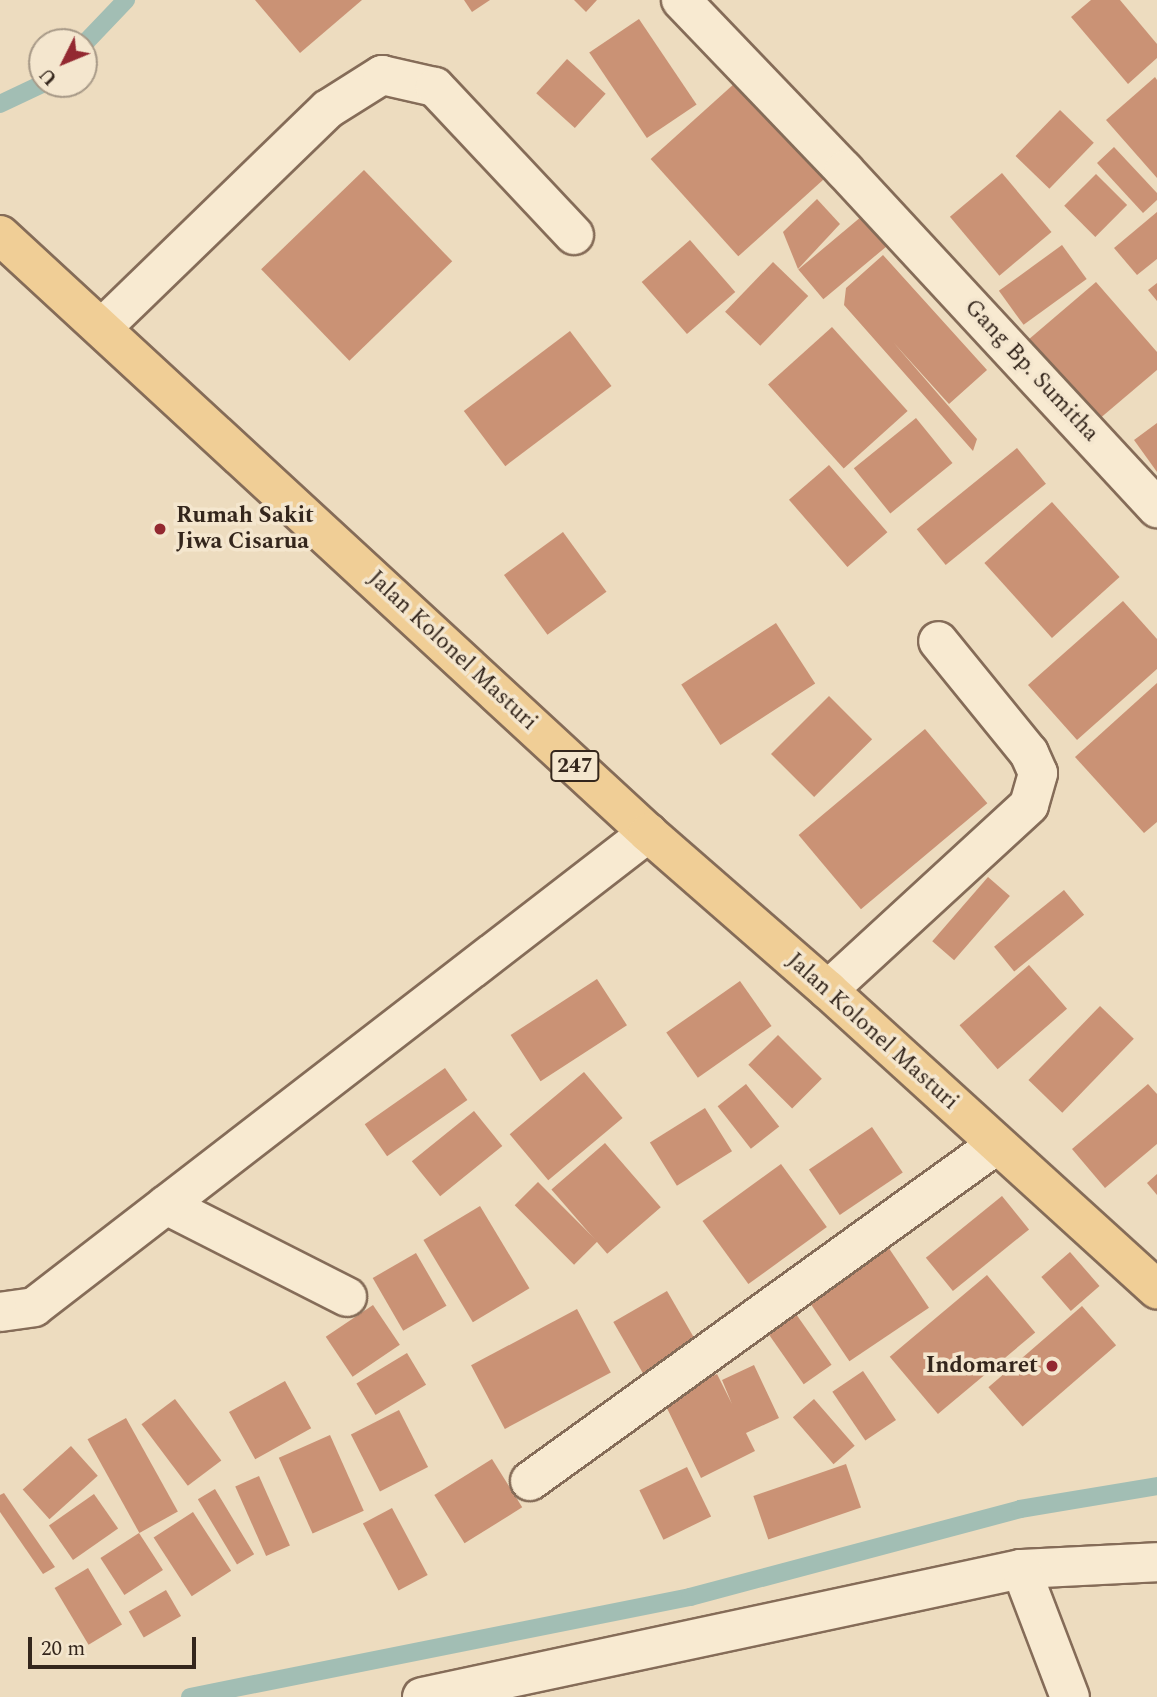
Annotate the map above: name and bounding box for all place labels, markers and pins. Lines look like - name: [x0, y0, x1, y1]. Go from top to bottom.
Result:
- place label: Rumah Sakit Jiwa Cisarua: [176, 502, 314, 556]
- marker: Rumah Sakit Jiwa Cisarua: [150, 519, 170, 539]
- place label: Indomaret: [926, 1352, 1038, 1380]
- marker: Indomaret: [1044, 1358, 1060, 1374]

